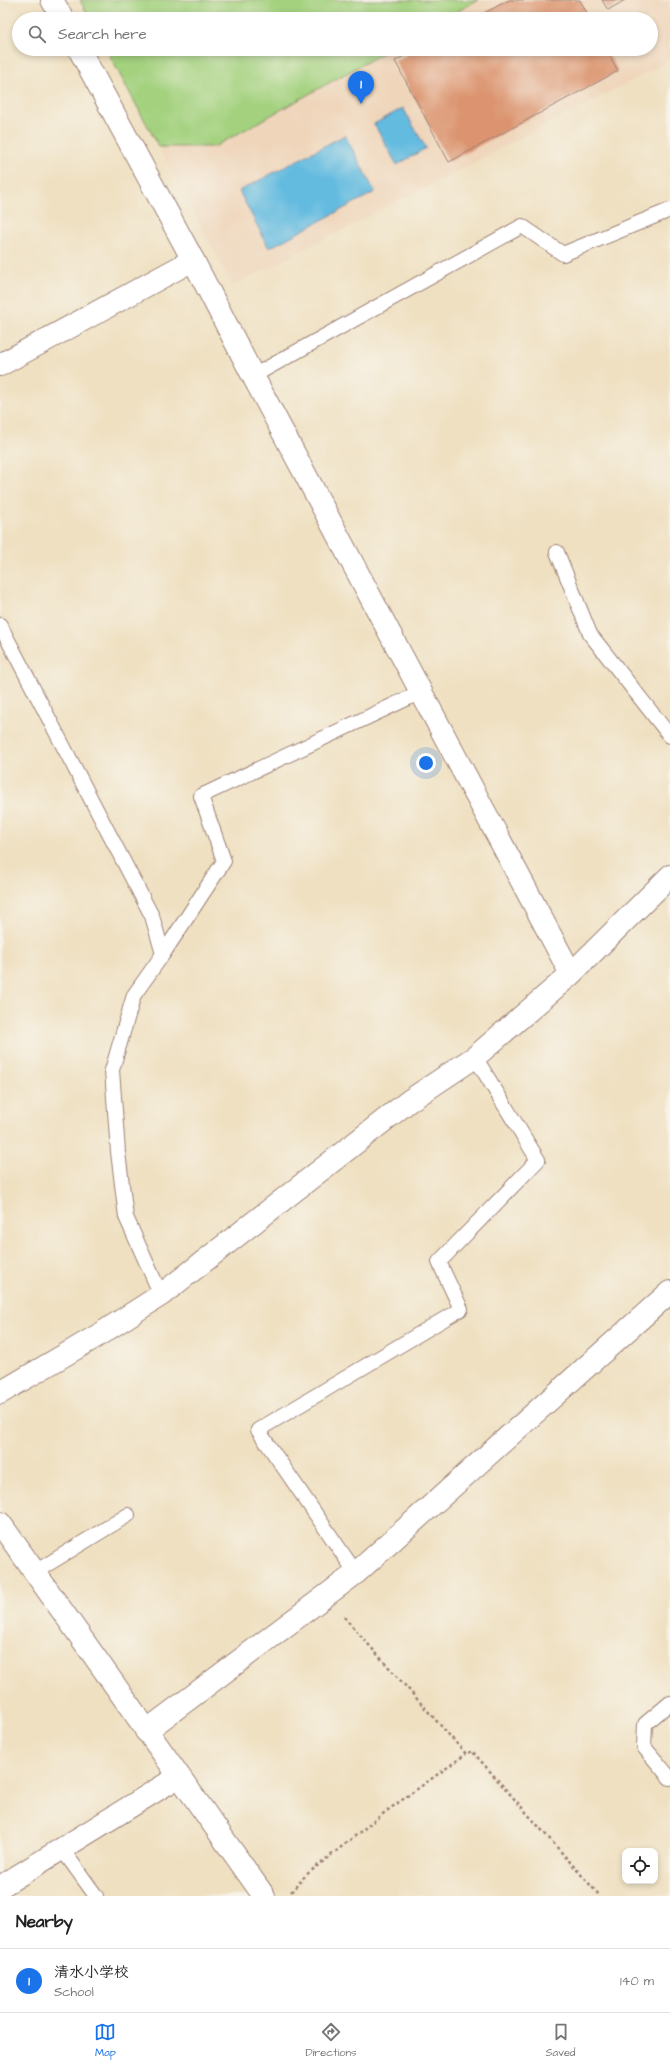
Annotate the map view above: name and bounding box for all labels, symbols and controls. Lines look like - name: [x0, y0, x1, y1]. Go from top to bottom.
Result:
- search box: [12, 12, 658, 56]
- icon: search: [26, 23, 48, 45]
- text: Search here: [58, 24, 147, 45]
- pin: 1: [348, 71, 374, 104]
- your location: [416, 753, 436, 773]
- map controls: [622, 1848, 658, 1884]
- button: locate: [622, 1848, 658, 1884]
- text: Nearby: [16, 1910, 73, 1934]
- text: 清水小学校: [54, 1962, 129, 1983]
- text: 1: [28, 1972, 30, 1990]
- text: 140 m: [620, 1972, 654, 1990]
- text: School: [54, 1983, 94, 2001]
- tab: Map: [94, 2021, 116, 2060]
- tab: Directions: [305, 2021, 357, 2060]
- tab: Saved: [546, 2021, 576, 2060]

